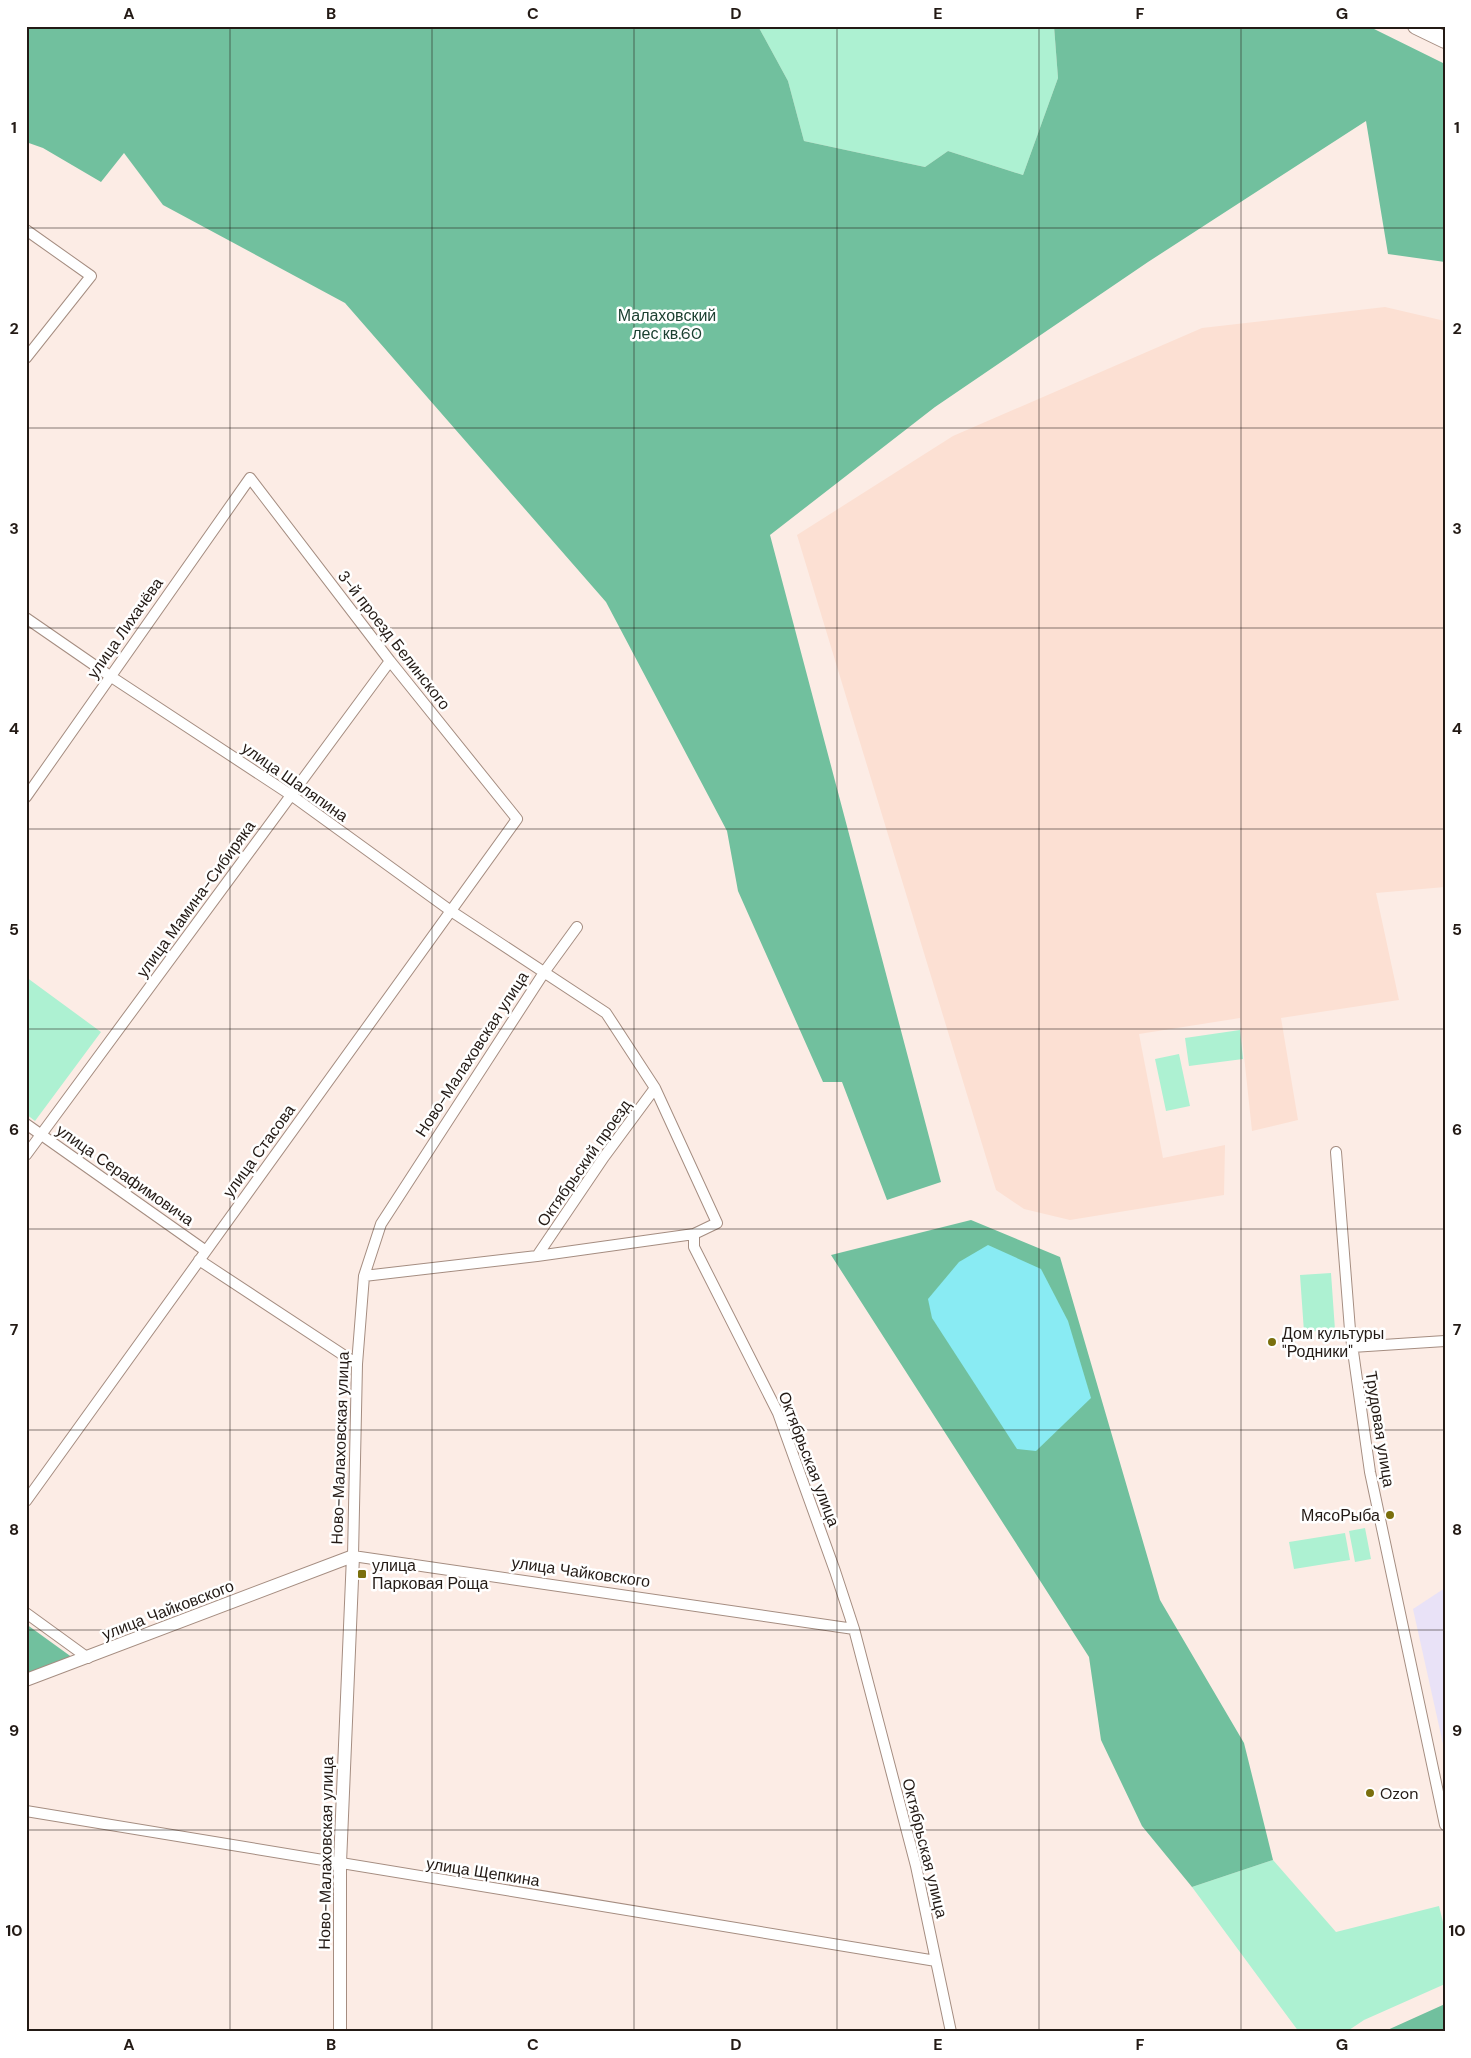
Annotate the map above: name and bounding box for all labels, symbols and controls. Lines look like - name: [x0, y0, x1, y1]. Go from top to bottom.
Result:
- text: A: [123, 3, 135, 24]
- text: B: [326, 3, 336, 24]
- text: C: [527, 3, 539, 24]
- text: D: [730, 3, 742, 24]
- text: E: [933, 3, 943, 24]
- text: F: [1136, 3, 1145, 24]
- text: G: [1336, 3, 1348, 24]
- text: 1: [11, 117, 17, 138]
- text: 1: [1454, 117, 1460, 138]
- park label: Малаховский лес кв.60: [618, 305, 716, 344]
- text: 2: [9, 318, 19, 339]
- text: 2: [1452, 318, 1462, 339]
- text: 3: [9, 518, 19, 539]
- text: 3: [1452, 518, 1462, 539]
- street label: 3-й проезд Белинского: [333, 566, 455, 714]
- street label: улица Лихачёва: [82, 573, 168, 683]
- text: 4: [9, 718, 19, 739]
- text: 4: [1452, 718, 1462, 739]
- street label: улица Шаляпина: [238, 738, 352, 827]
- street label: улица Мамина-Сибиряка: [132, 816, 260, 982]
- text: 5: [9, 919, 19, 940]
- text: 5: [1452, 919, 1462, 940]
- street label: Ново-Малаховская улица: [411, 967, 533, 1141]
- street label: Октябрьский проезд: [532, 1095, 636, 1231]
- street label: улица Стасова: [218, 1100, 300, 1202]
- text: 6: [9, 1119, 19, 1140]
- text: 6: [1452, 1119, 1462, 1140]
- street label: улица Серафимовича: [52, 1120, 198, 1230]
- text: 7: [10, 1319, 19, 1340]
- text: 7: [1453, 1319, 1462, 1340]
- place label: Дом культуры "Родники": [1282, 1323, 1384, 1362]
- marker: Дом культуры "Родники": [1266, 1336, 1278, 1348]
- street label: Ново-Малаховская улица: [326, 1351, 354, 1545]
- street label: Трудовая улица: [1360, 1369, 1400, 1489]
- street label: Октябрьская улица: [774, 1388, 844, 1530]
- place label: МясоРыба: [1301, 1505, 1380, 1526]
- marker: МясоРыба: [1384, 1509, 1396, 1521]
- text: 8: [9, 1519, 19, 1540]
- text: 8: [1452, 1519, 1462, 1540]
- street label: улица Чайковского: [510, 1552, 652, 1592]
- place label: улица Парковая Роща: [372, 1555, 489, 1594]
- marker: улица Парковая Роща: [356, 1568, 368, 1580]
- street label: улица Чайковского: [99, 1575, 237, 1645]
- text: 9: [9, 1720, 19, 1741]
- text: 9: [1452, 1720, 1462, 1741]
- street label: Ново-Малаховская улица: [314, 1756, 338, 1950]
- street label: Октябрьская улица: [897, 1776, 953, 1920]
- place label: Ozon: [1380, 1783, 1418, 1804]
- marker: Ozon: [1364, 1787, 1376, 1799]
- street label: улица Щепкина: [425, 1853, 541, 1891]
- text: 10: [5, 1920, 23, 1941]
- text: 10: [1448, 1920, 1466, 1941]
- text: A: [123, 2034, 135, 2055]
- text: B: [326, 2034, 336, 2055]
- text: C: [527, 2034, 539, 2055]
- text: D: [730, 2034, 742, 2055]
- text: E: [933, 2034, 943, 2055]
- text: F: [1136, 2034, 1145, 2055]
- text: G: [1336, 2034, 1348, 2055]

